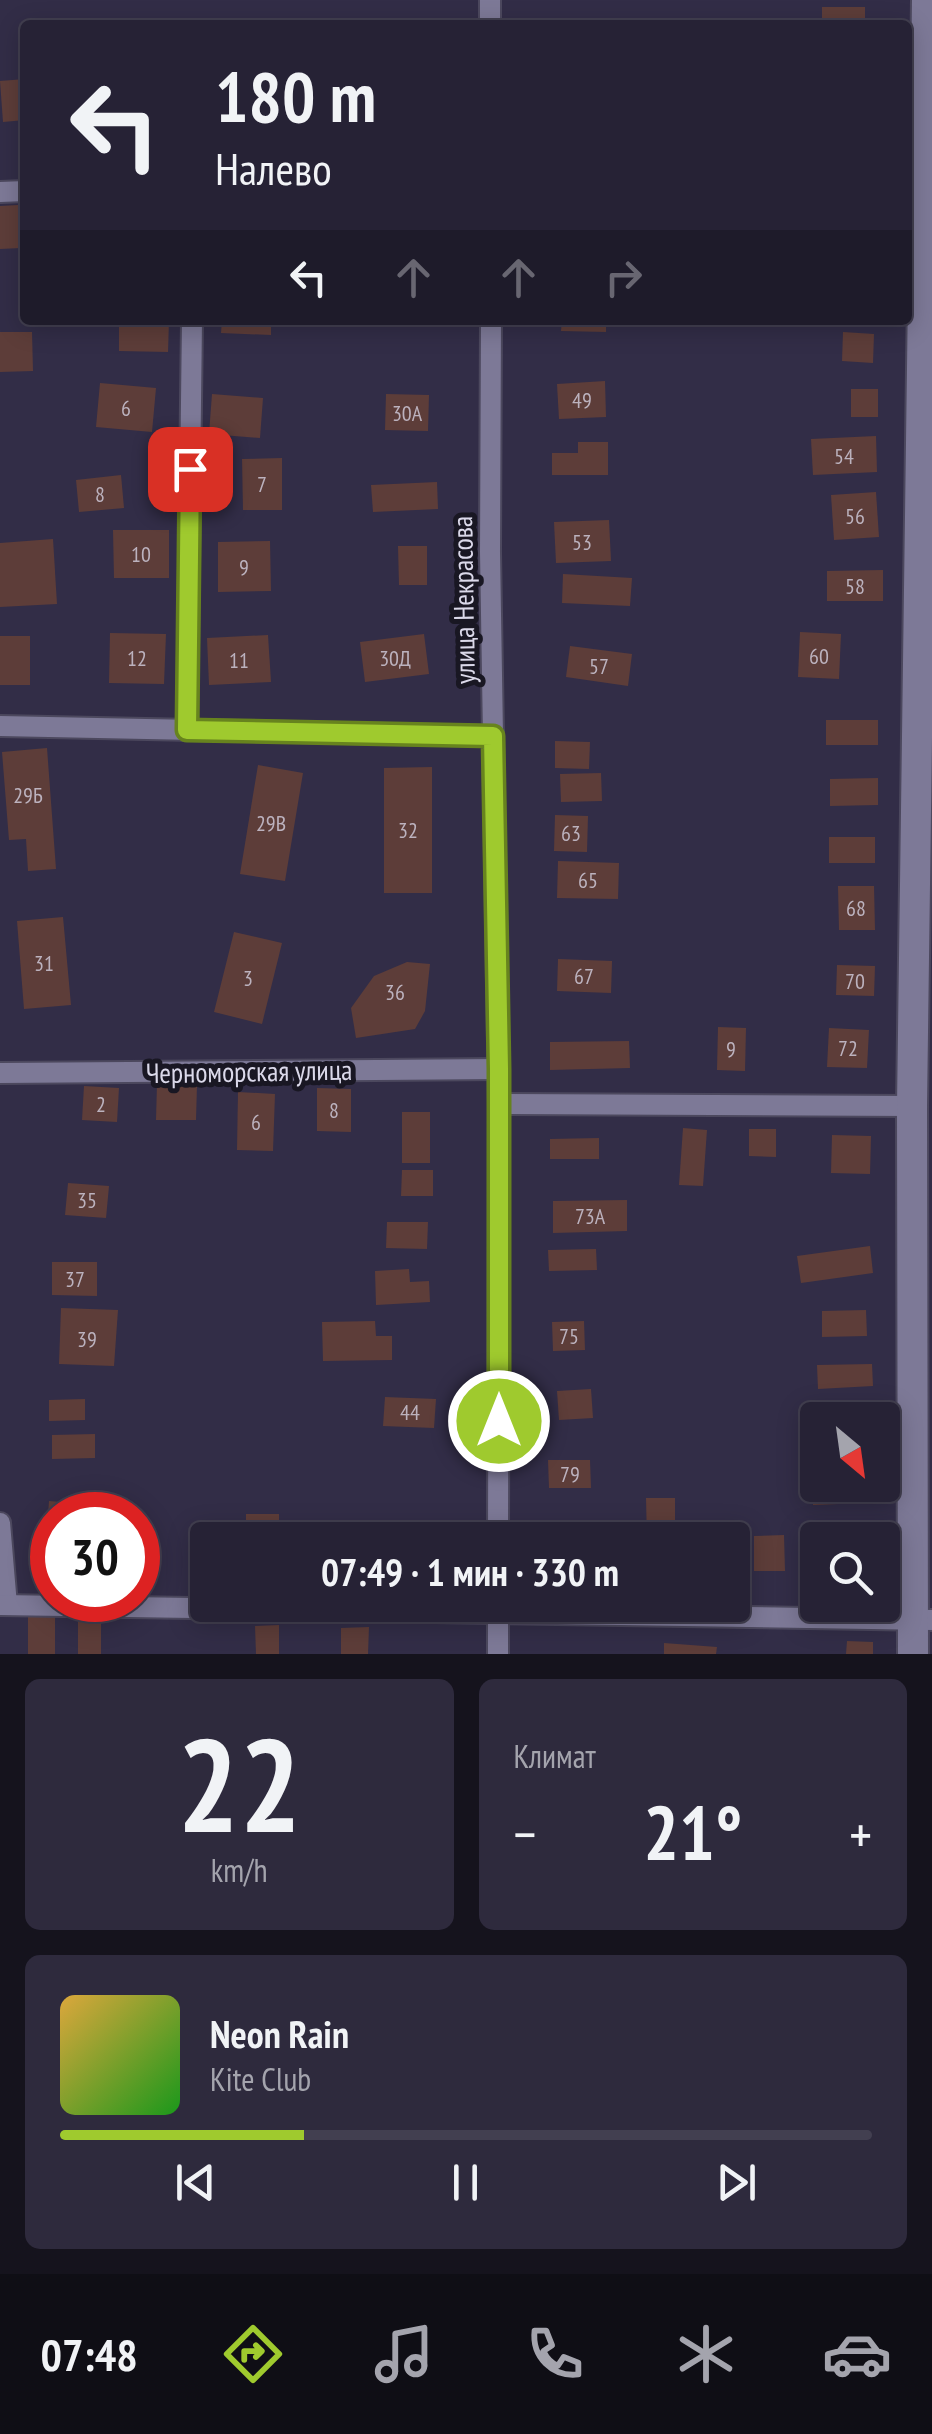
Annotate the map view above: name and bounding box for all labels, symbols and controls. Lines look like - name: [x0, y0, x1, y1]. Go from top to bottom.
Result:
- text: 180 m: [215, 51, 376, 141]
- icon: left: [50, 60, 180, 190]
- text: Налево: [215, 139, 332, 197]
- icon: left: [281, 250, 336, 305]
- icon: ahead: [386, 250, 441, 305]
- icon: ahead: [491, 250, 546, 305]
- icon: right: [596, 250, 651, 305]
- house number: 49: [572, 386, 592, 414]
- house number: 6: [121, 394, 131, 422]
- house number: 30А: [392, 399, 423, 427]
- pin: [148, 427, 233, 512]
- icon: arrive: [163, 442, 218, 497]
- house number: 54: [834, 442, 854, 470]
- house number: 7: [257, 470, 267, 498]
- house number: 8: [95, 480, 105, 508]
- house number: 56: [845, 502, 865, 530]
- street label: улица Некрасова: [443, 516, 483, 684]
- house number: 53: [572, 528, 592, 556]
- house number: 10: [131, 540, 151, 568]
- house number: 9: [239, 553, 249, 581]
- house number: 58: [845, 572, 865, 600]
- house number: 60: [809, 642, 829, 670]
- house number: 12: [127, 644, 147, 672]
- house number: 30Д: [379, 644, 411, 672]
- house number: 11: [229, 646, 249, 674]
- house number: 57: [589, 652, 609, 680]
- house number: 29Б: [13, 781, 43, 809]
- house number: 29В: [256, 809, 286, 837]
- house number: 32: [398, 816, 418, 844]
- house number: 63: [561, 819, 581, 847]
- house number: 65: [578, 866, 598, 894]
- house number: 68: [846, 894, 866, 922]
- house number: 31: [34, 949, 54, 977]
- house number: 67: [574, 962, 594, 990]
- house number: 3: [243, 964, 253, 992]
- house number: 70: [845, 967, 865, 995]
- house number: 36: [385, 978, 405, 1006]
- house number: 72: [838, 1034, 858, 1062]
- house number: 9: [726, 1035, 736, 1063]
- street label: Черноморская улица: [145, 1051, 353, 1091]
- house number: 2: [96, 1090, 106, 1118]
- house number: 8: [329, 1096, 339, 1124]
- house number: 6: [251, 1108, 261, 1136]
- house number: 35: [77, 1186, 97, 1214]
- house number: 73А: [575, 1202, 606, 1230]
- house number: 37: [65, 1265, 85, 1293]
- house number: 75: [559, 1322, 579, 1350]
- house number: 39: [77, 1325, 97, 1353]
- position arrow: [447, 1369, 551, 1473]
- house number: 44: [400, 1398, 420, 1426]
- north arrow: [800, 1402, 900, 1502]
- map controls: [800, 1402, 900, 1622]
- house number: 79: [560, 1460, 580, 1488]
- speed limit sign: 30: [30, 1492, 160, 1622]
- button: search: [800, 1522, 900, 1622]
- text: 07:49 · 1 мин · 330 m: [321, 1547, 619, 1596]
- text: 22: [177, 1700, 301, 1868]
- text: Климат: [514, 1735, 596, 1777]
- text: 21°: [643, 1784, 742, 1881]
- text: −: [514, 1798, 536, 1869]
- text: +: [849, 1798, 872, 1869]
- text: km/h: [211, 1849, 268, 1891]
- text: Neon Rain: [210, 2009, 349, 2058]
- text: Kite Club: [210, 2058, 311, 2100]
- icon: previous: [168, 2155, 223, 2210]
- icon: pause: [438, 2155, 493, 2210]
- icon: next: [709, 2155, 764, 2210]
- icon: directions: [218, 2319, 288, 2389]
- icon: music: [369, 2319, 439, 2389]
- icon: phone: [520, 2319, 590, 2389]
- icon: climate: [671, 2319, 741, 2389]
- icon: car: [822, 2319, 892, 2389]
- text: 07:48: [40, 2325, 138, 2383]

